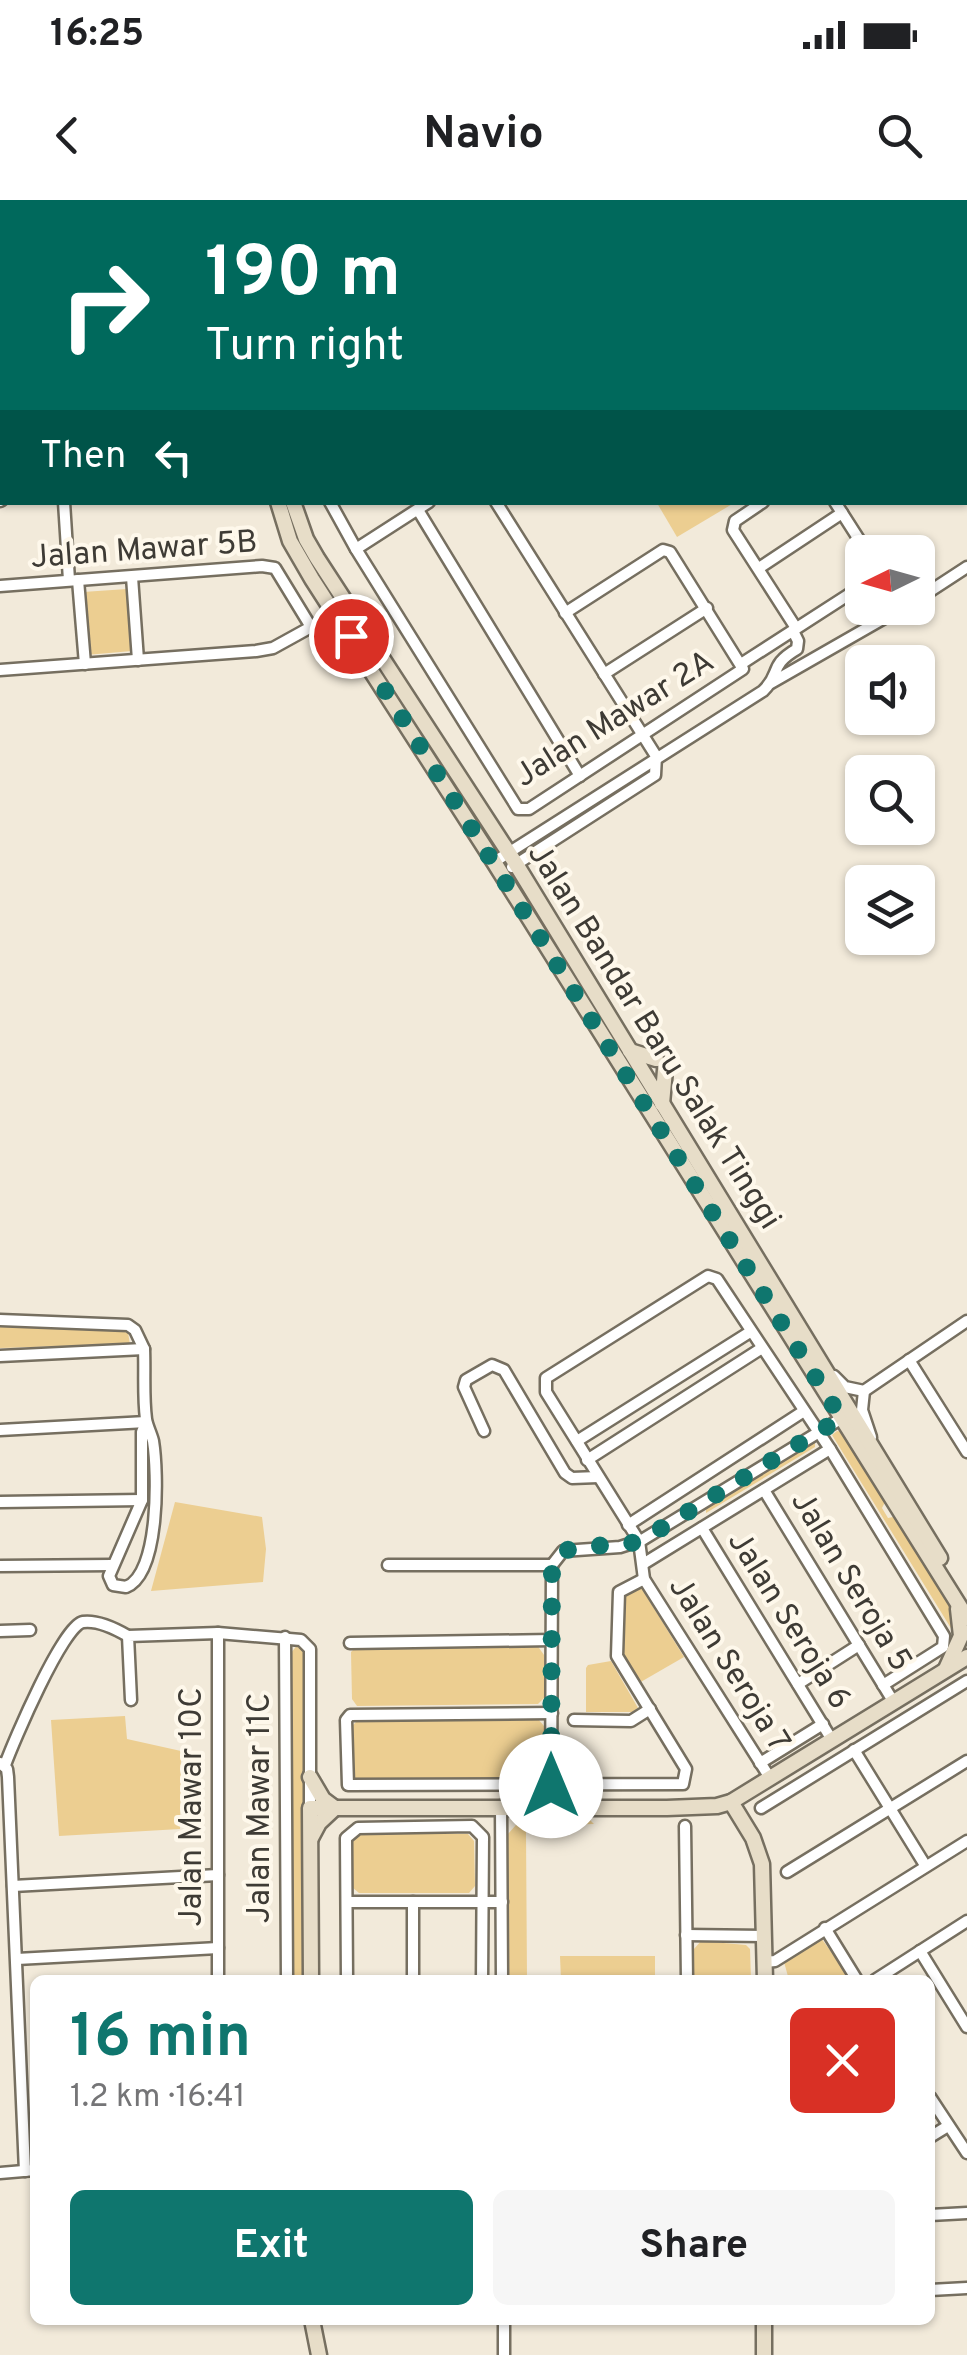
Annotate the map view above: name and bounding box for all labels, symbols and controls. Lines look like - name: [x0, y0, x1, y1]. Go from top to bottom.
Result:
- text: 16:25: [50, 11, 144, 60]
- text: Navio: [423, 107, 544, 164]
- icon: back: [40, 108, 95, 163]
- icon: search: [872, 108, 927, 163]
- text: 190 m: [205, 232, 401, 321]
- icon: right: [40, 240, 170, 370]
- text: Turn right: [205, 319, 404, 376]
- icon: left: [146, 430, 201, 485]
- text: Then: [40, 433, 126, 482]
- street label: Jalan Mawar 5B: [29, 523, 259, 579]
- north arrow: [845, 535, 935, 625]
- map controls: [845, 535, 935, 955]
- pin: [309, 594, 394, 679]
- icon: arrive: [324, 609, 379, 664]
- street label: Jalan Mawar 2A: [508, 643, 722, 797]
- button: sound: [845, 645, 935, 735]
- button: search: [845, 755, 935, 845]
- street label: Jalan Bandar Baru Salak Tinggi: [517, 837, 789, 1237]
- button: layers: [845, 865, 935, 955]
- street label: Jalan Seroja 5: [780, 1484, 920, 1680]
- street label: Jalan Seroja 6: [717, 1524, 859, 1718]
- street label: Jalan Seroja 7: [658, 1570, 798, 1760]
- street label: Jalan Mawar 10C: [173, 1687, 213, 1927]
- street label: Jalan Mawar 11C: [241, 1692, 281, 1924]
- position arrow: [499, 1734, 603, 1838]
- text: 16 min: [70, 2002, 251, 2078]
- button: close: [790, 2008, 895, 2113]
- text: 1.2 km · 16:41: [70, 2078, 245, 2118]
- button: Exit: [70, 2190, 473, 2305]
- button: Share: [493, 2190, 895, 2305]

